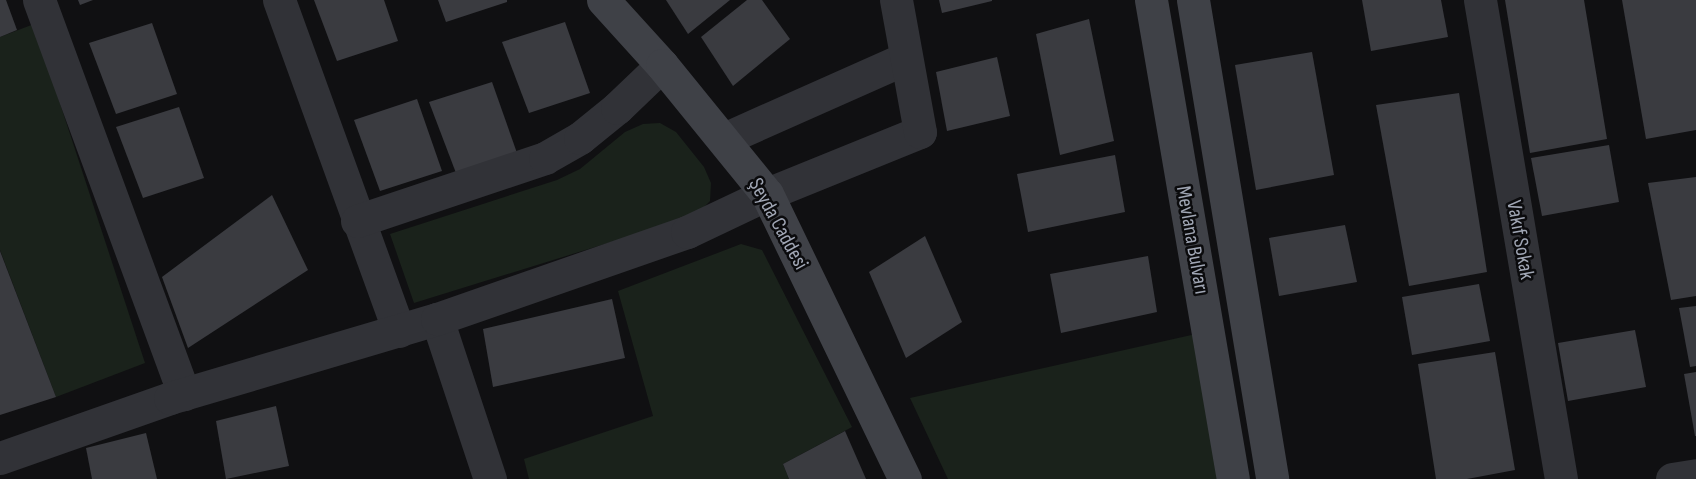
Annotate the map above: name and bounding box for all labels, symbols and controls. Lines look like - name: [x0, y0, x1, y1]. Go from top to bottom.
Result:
- street label: Şeyda Caddesi: [743, 174, 813, 274]
- street label: Mevlana Bulvarı: [1170, 184, 1214, 296]
- street label: Vakıf Sokak: [1501, 198, 1539, 282]

